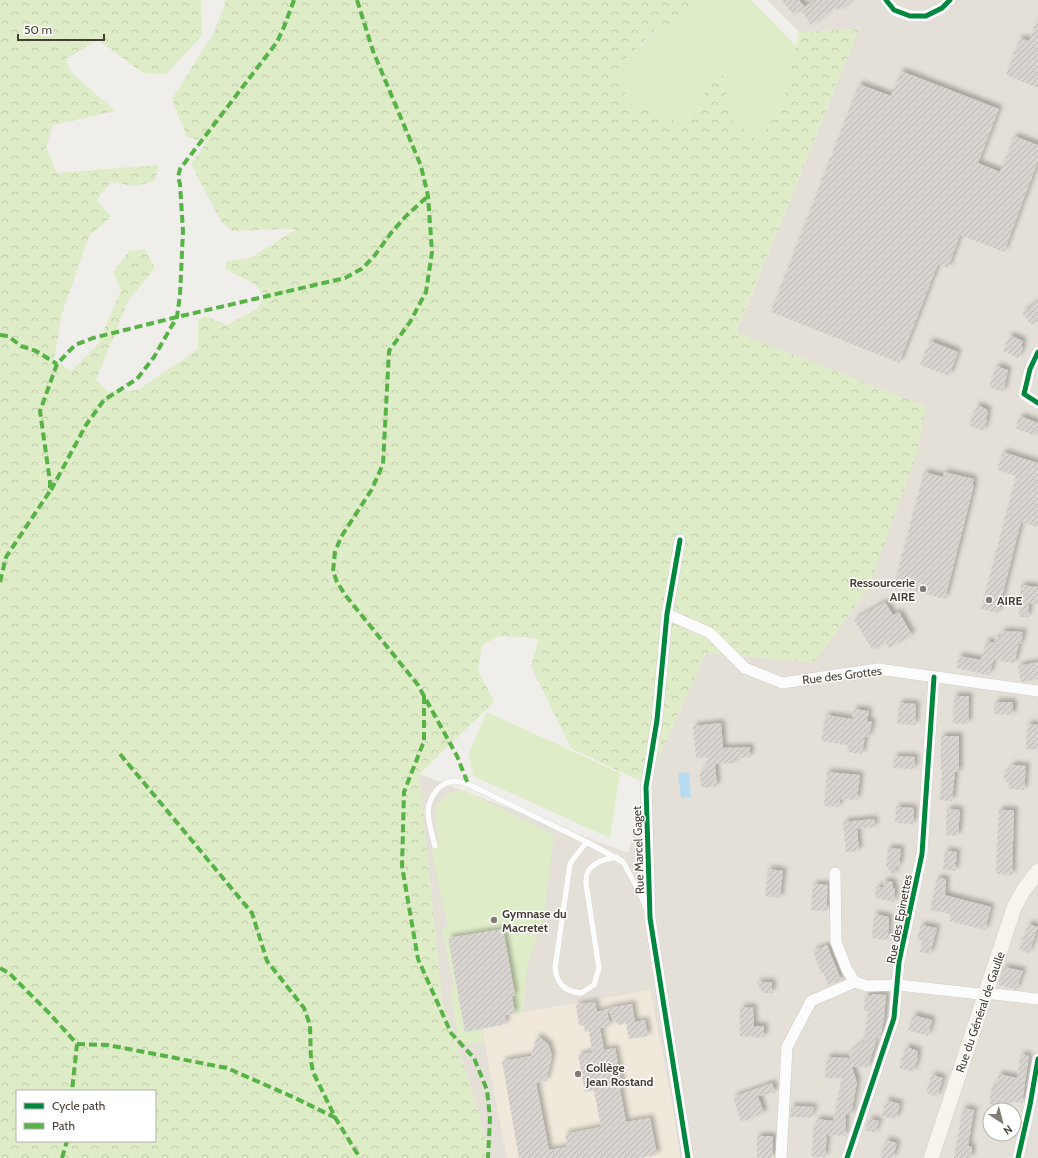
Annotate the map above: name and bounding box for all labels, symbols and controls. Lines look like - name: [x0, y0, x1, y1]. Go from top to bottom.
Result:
- scale bar: [18, 16, 104, 42]
- text: 50 m: [24, 22, 52, 37]
- place label: Ressourcerie AIRE: [849, 575, 915, 604]
- marker: Ressourcerie AIRE: [918, 584, 928, 594]
- place label: AIRE: [997, 593, 1022, 608]
- marker: AIRE: [984, 595, 994, 605]
- street label: Rue des Grottes: [801, 663, 883, 687]
- street label: Rue Marcel Gaget: [629, 806, 647, 894]
- street label: Rue des Epinettes: [883, 873, 915, 965]
- place label: Gymnase du Macretet: [502, 906, 567, 935]
- marker: Gymnase du Macretet: [489, 915, 499, 925]
- street label: Rue du Général de Gaulle: [952, 949, 1008, 1075]
- place label: Collège Jean Rostand: [585, 1060, 654, 1089]
- marker: Collège Jean Rostand: [573, 1069, 583, 1079]
- legend: [16, 1090, 156, 1142]
- text: Cycle path: [52, 1098, 105, 1113]
- north arrow: [982, 1102, 1022, 1142]
- text: Path: [52, 1118, 75, 1133]
- text: N: [1001, 1122, 1015, 1138]

